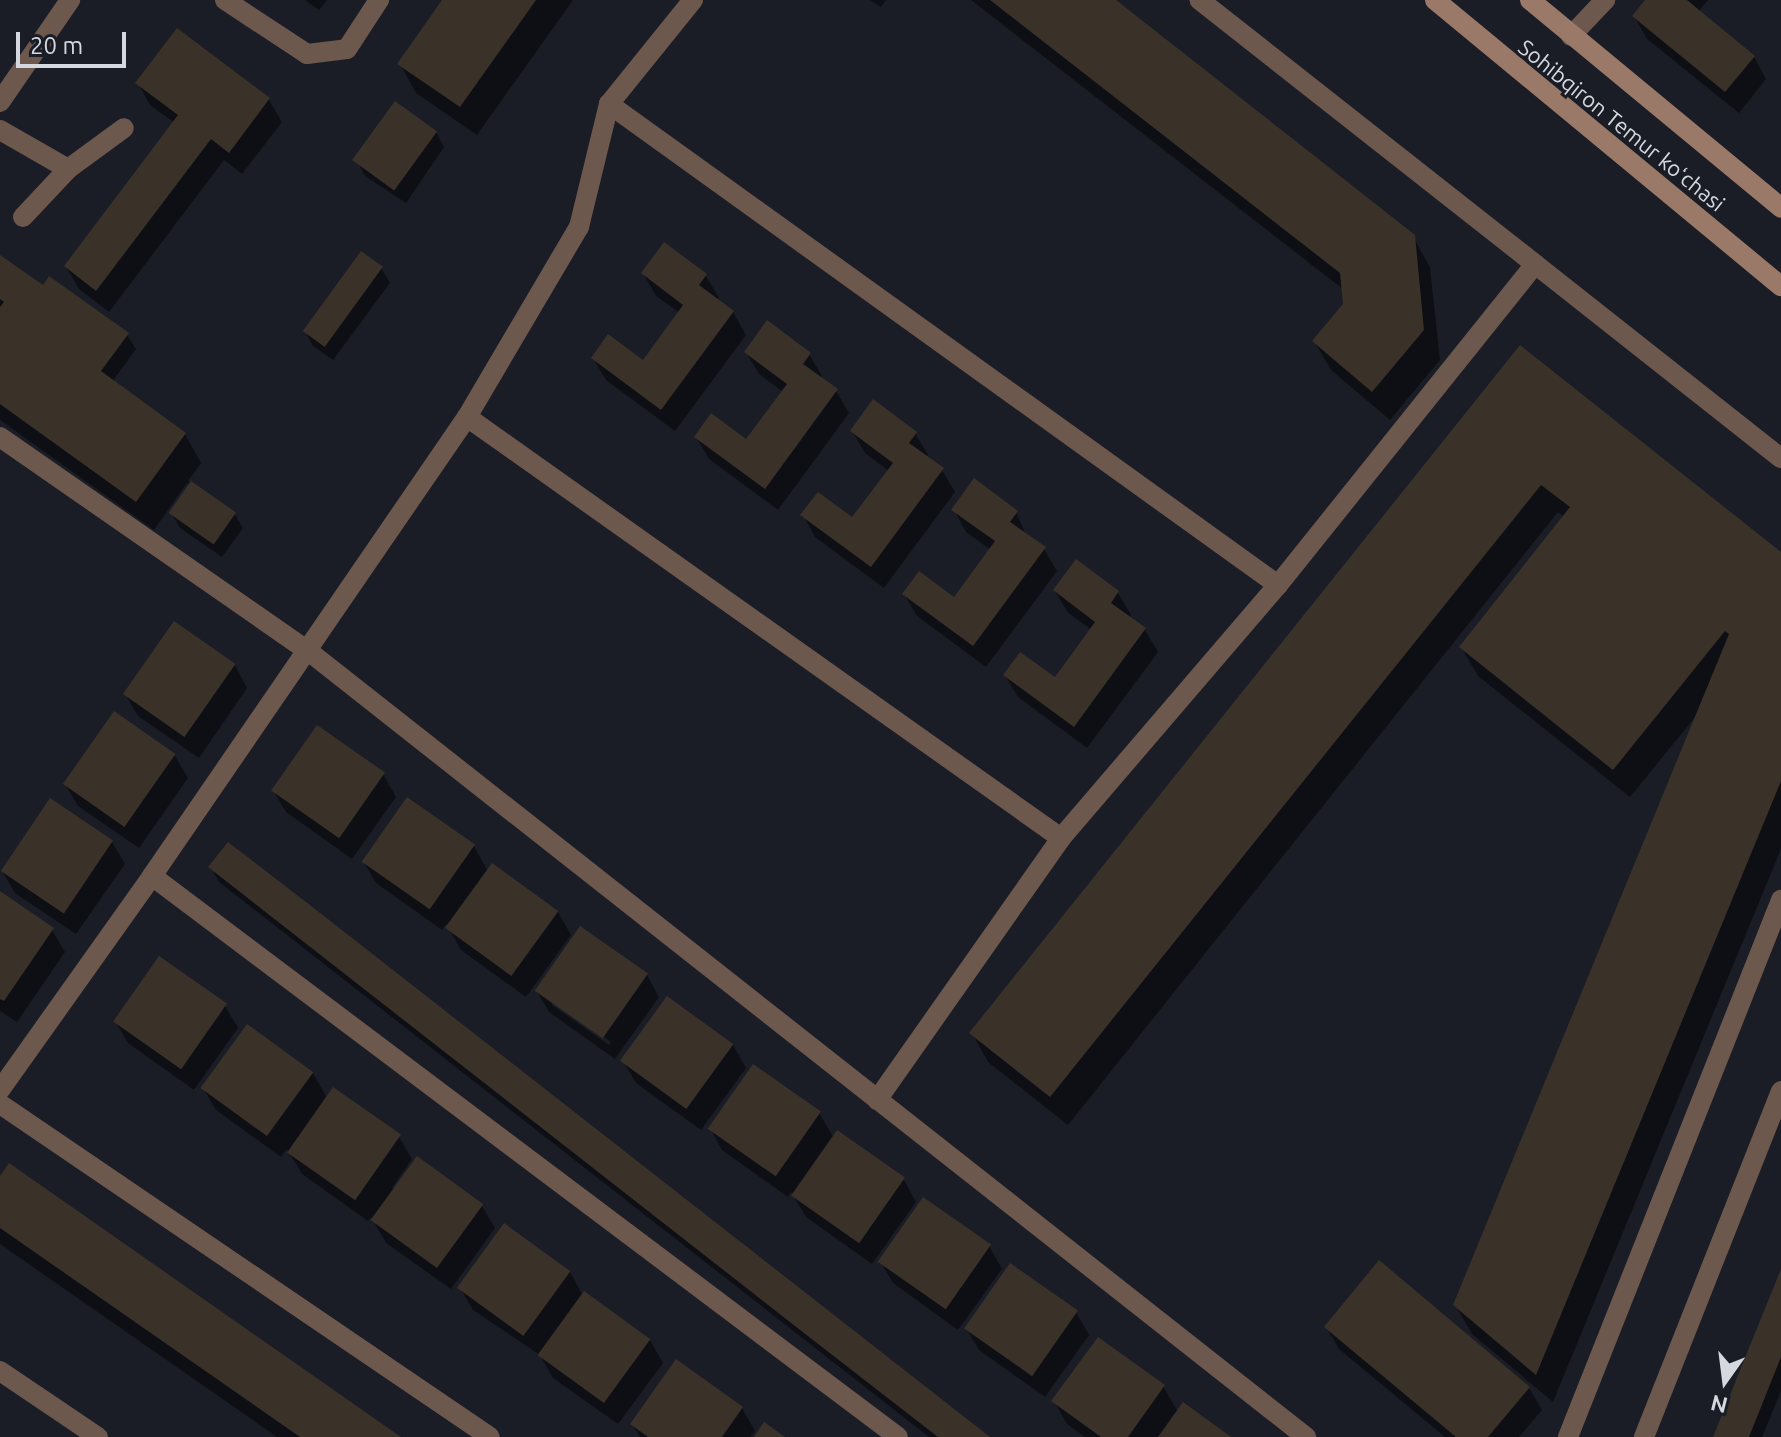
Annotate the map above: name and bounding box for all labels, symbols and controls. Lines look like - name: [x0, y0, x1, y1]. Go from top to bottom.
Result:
- scale bar: [20, 16, 130, 66]
- text: 20 m: [30, 32, 83, 59]
- street label: Sohibqiron Temur koʻchasi: [1514, 34, 1730, 216]
- north arrow: [1685, 1341, 1765, 1421]
- text: N: [1708, 1391, 1730, 1419]

